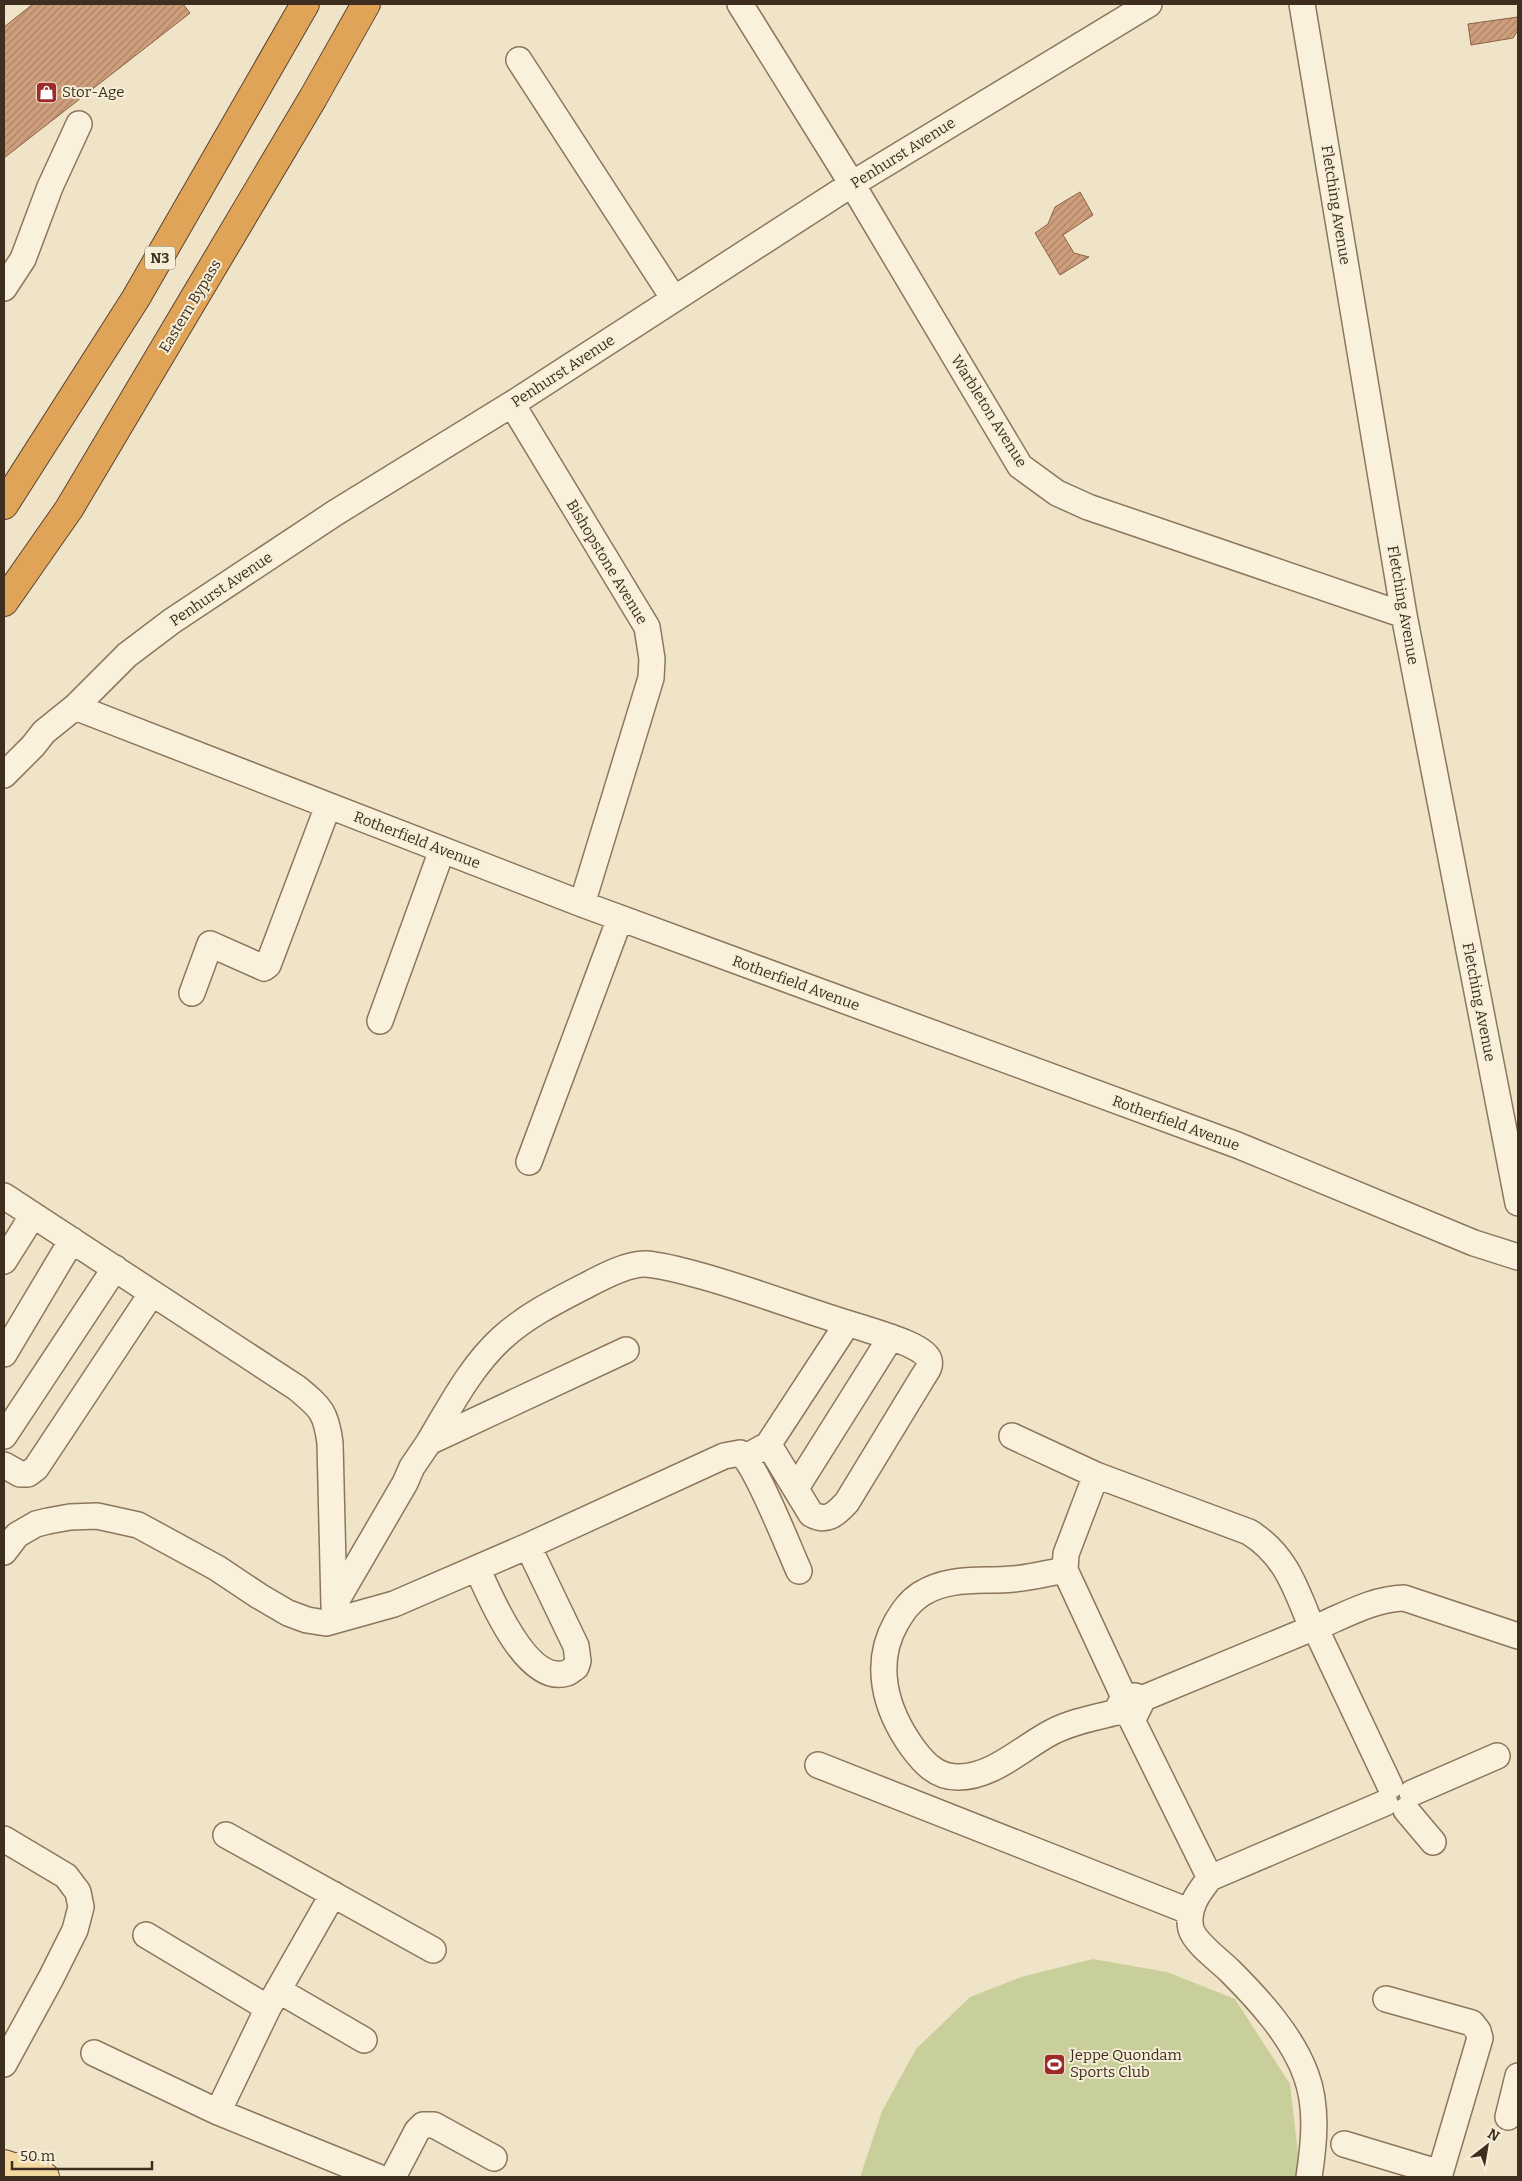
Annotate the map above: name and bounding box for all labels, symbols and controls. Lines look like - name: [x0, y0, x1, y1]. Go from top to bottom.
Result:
- shop icon: Stor-Age: [34, 80, 58, 104]
- place label: Stor-Age: [62, 83, 124, 101]
- street label: Penhurst Avenue: [847, 114, 959, 192]
- street label: Fletching Avenue: [1318, 144, 1354, 266]
- road number: N3: [145, 247, 175, 270]
- street label: Eastern Bypass: [155, 256, 225, 356]
- street label: Penhurst Avenue: [508, 331, 618, 411]
- street label: Warbleton Avenue: [947, 352, 1031, 470]
- street label: Bishopstone Avenue: [563, 496, 651, 628]
- street label: Fletching Avenue: [1384, 544, 1422, 666]
- street label: Penhurst Avenue: [166, 548, 276, 630]
- street label: Rotherfield Avenue: [351, 808, 483, 872]
- street label: Fletching Avenue: [1459, 941, 1499, 1063]
- street label: Rotherfield Avenue: [730, 952, 862, 1014]
- street label: Rotherfield Avenue: [1110, 1092, 1242, 1154]
- place label: Jeppe Quondam Sports Club: [1069, 2046, 1183, 2081]
- sports icon: Jeppe Quondam Sports Club: [1042, 2052, 1066, 2076]
- north arrow: [1462, 2121, 1512, 2171]
- text: N: [1484, 2125, 1503, 2145]
- scale bar: [12, 2138, 152, 2170]
- text: 50 m: [20, 2147, 56, 2165]

